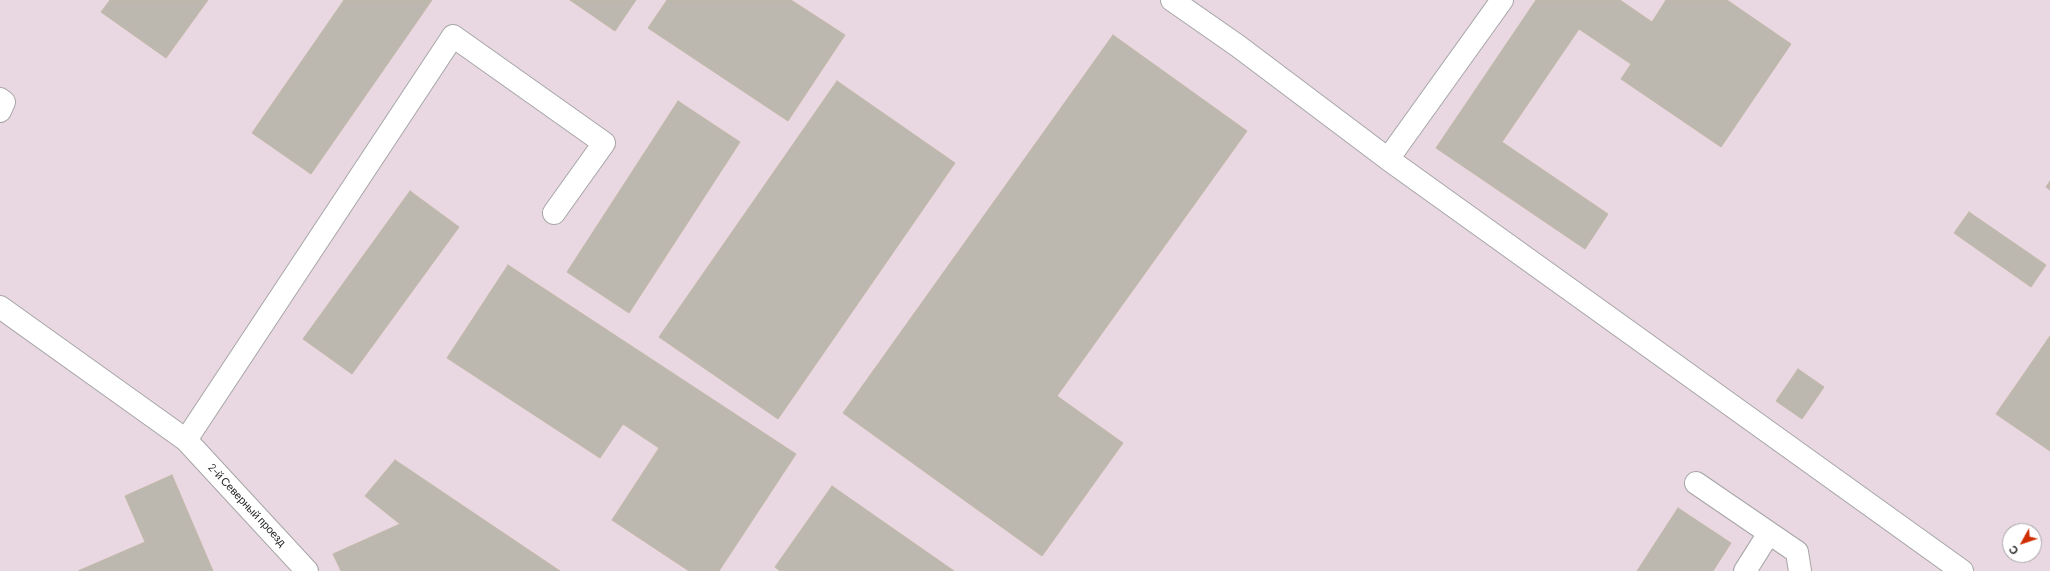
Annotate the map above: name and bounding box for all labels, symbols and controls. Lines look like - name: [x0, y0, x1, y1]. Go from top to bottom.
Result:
- street label: 2-й Северный проезд: [205, 461, 289, 549]
- north arrow: [2002, 523, 2042, 563]
- text: С: [2006, 543, 2021, 558]

